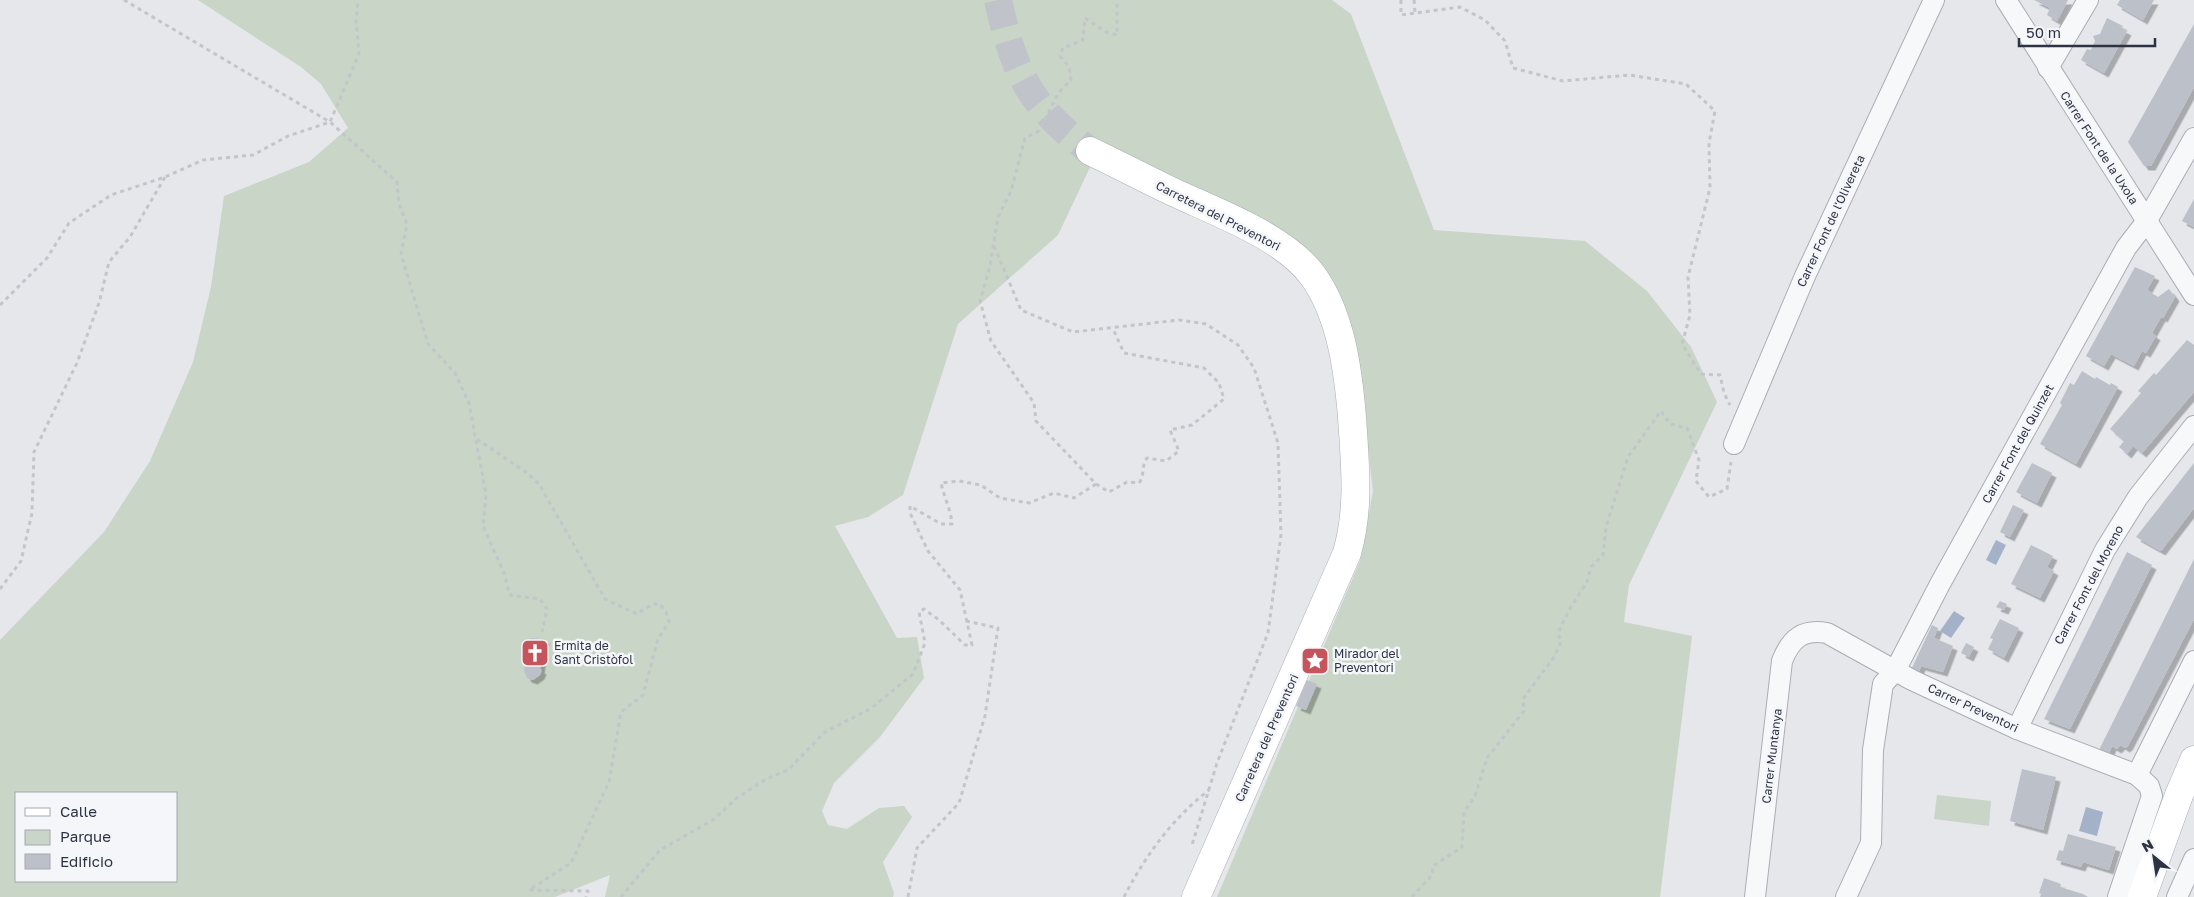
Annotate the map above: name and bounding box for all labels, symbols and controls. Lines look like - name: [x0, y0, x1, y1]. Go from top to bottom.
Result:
- scale bar: [2019, 15, 2155, 47]
- text: 50 m: [2026, 23, 2061, 41]
- street label: Carrer Font de la Uxola: [2057, 88, 2142, 207]
- street label: Carrer Font de l'Olivereta: [1793, 152, 1868, 289]
- street label: Carretera del Preventori: [1153, 178, 1283, 254]
- street label: Carrer Font del Quinzet: [1979, 381, 2057, 506]
- street label: Carrer Font del Moreno: [2051, 523, 2126, 647]
- church icon: Ermita de Sant Cristòfol: [520, 638, 550, 668]
- place label: Ermita de Sant Cristòfol: [554, 638, 633, 667]
- place icon: Mirador del Preventori: [1300, 646, 1330, 676]
- place label: Mirador del Preventori: [1334, 646, 1399, 675]
- street label: Carretera del Preventori: [1232, 672, 1301, 804]
- street label: Carrer Preventori: [1925, 680, 2021, 735]
- street label: Carrer Muntanya: [1758, 708, 1785, 804]
- legend: [15, 792, 178, 882]
- text: Calle: [60, 802, 97, 820]
- text: Parque: [60, 827, 111, 845]
- north arrow: [2129, 832, 2179, 882]
- text: N: [2138, 835, 2156, 855]
- text: Edificio: [60, 852, 113, 870]

